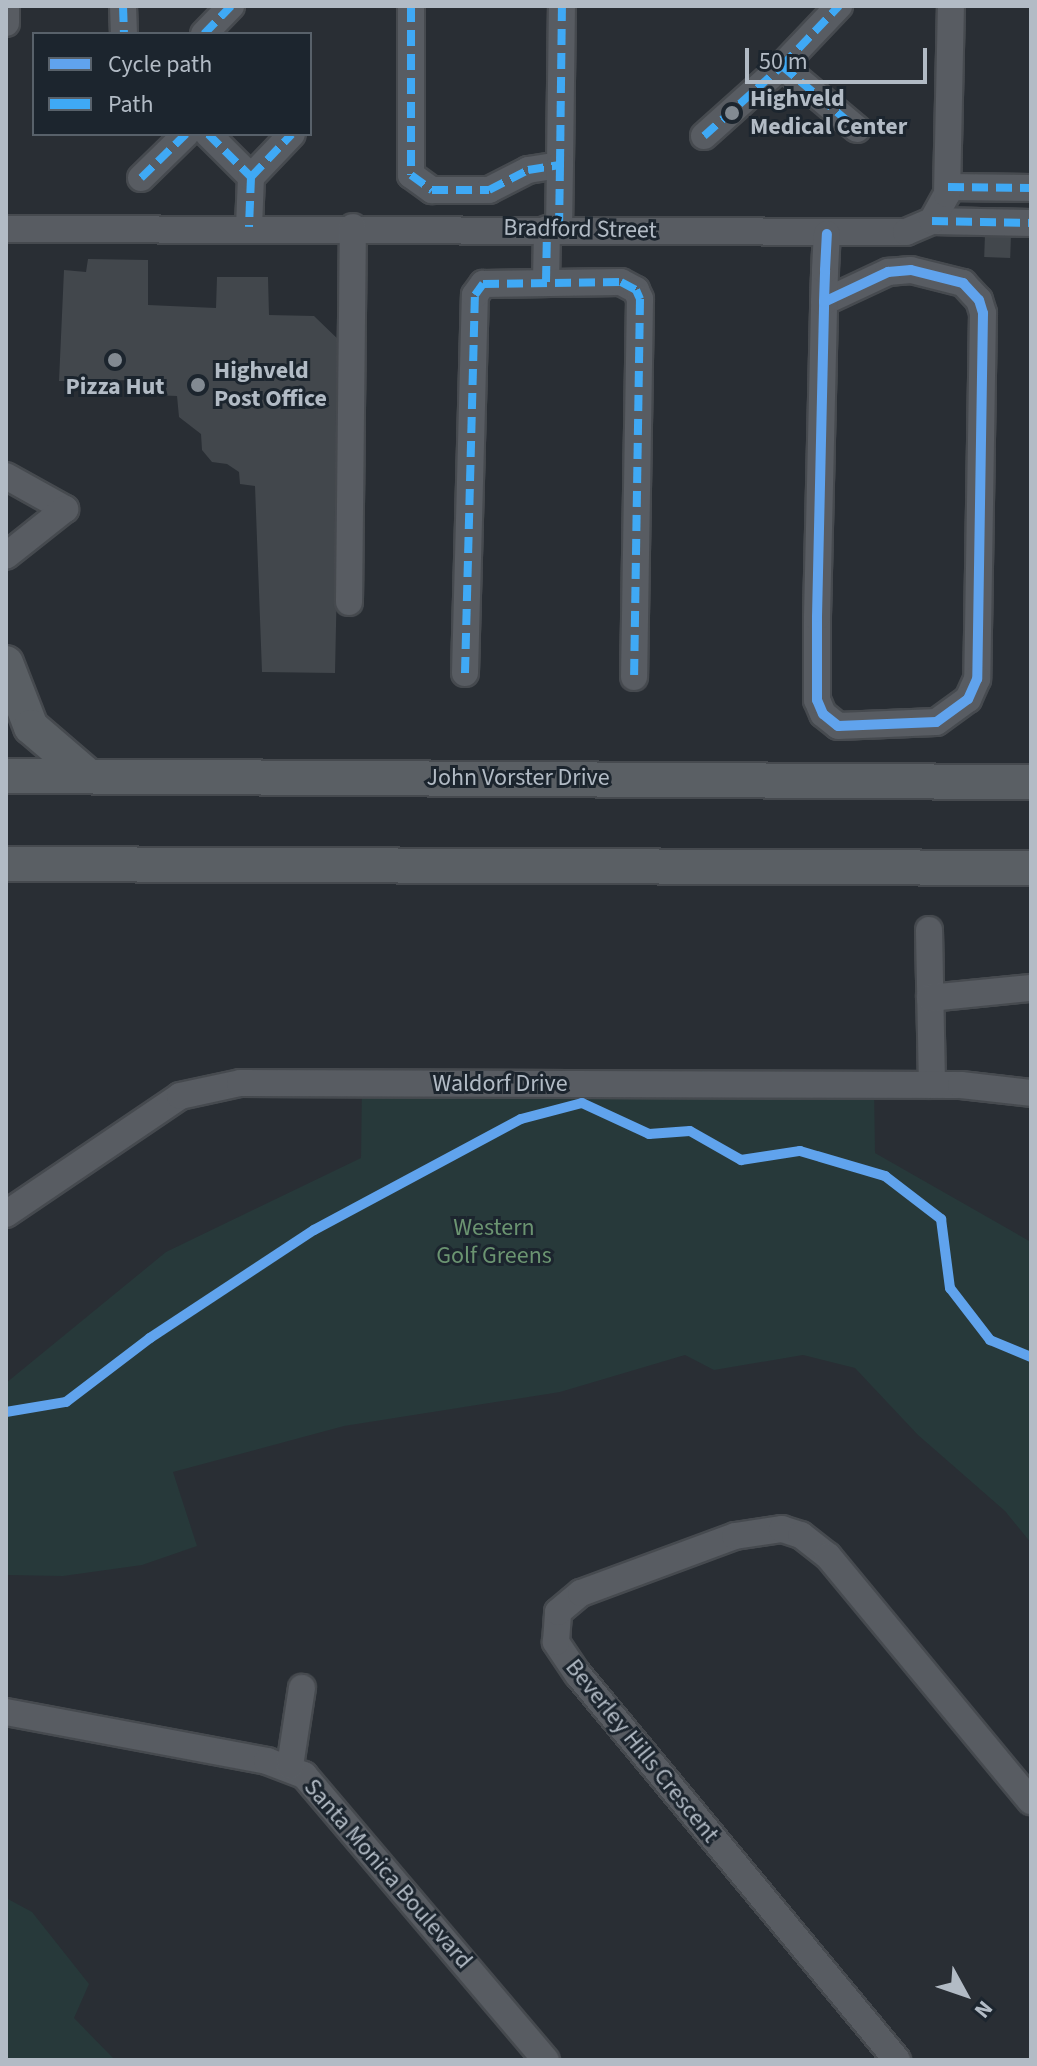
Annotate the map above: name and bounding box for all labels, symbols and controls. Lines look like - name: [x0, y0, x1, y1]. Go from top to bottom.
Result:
- legend: [32, 32, 312, 136]
- scale bar: [749, 32, 931, 82]
- text: 50 m: [759, 44, 808, 79]
- text: Cycle path: [108, 47, 212, 82]
- place label: Highveld Medical Center: [750, 85, 907, 141]
- text: Path: [108, 87, 154, 122]
- marker: Highveld Medical Center: [721, 102, 743, 124]
- street label: Bradford Street: [503, 213, 657, 245]
- marker: Pizza Hut: [106, 351, 124, 369]
- place label: Highveld Post Office: [214, 357, 327, 413]
- place label: Pizza Hut: [65, 373, 165, 401]
- marker: Highveld Post Office: [189, 376, 207, 394]
- street label: John Vorster Drive: [426, 764, 610, 792]
- street label: Waldorf Drive: [432, 1070, 568, 1098]
- park label: Western Golf Greens: [436, 1214, 552, 1270]
- street label: Beverley Hills Crescent: [559, 1653, 725, 1849]
- street label: Santa Monica Boulevard: [298, 1773, 478, 1975]
- north arrow: [925, 1954, 1005, 2034]
- text: N: [966, 1994, 1000, 2025]

